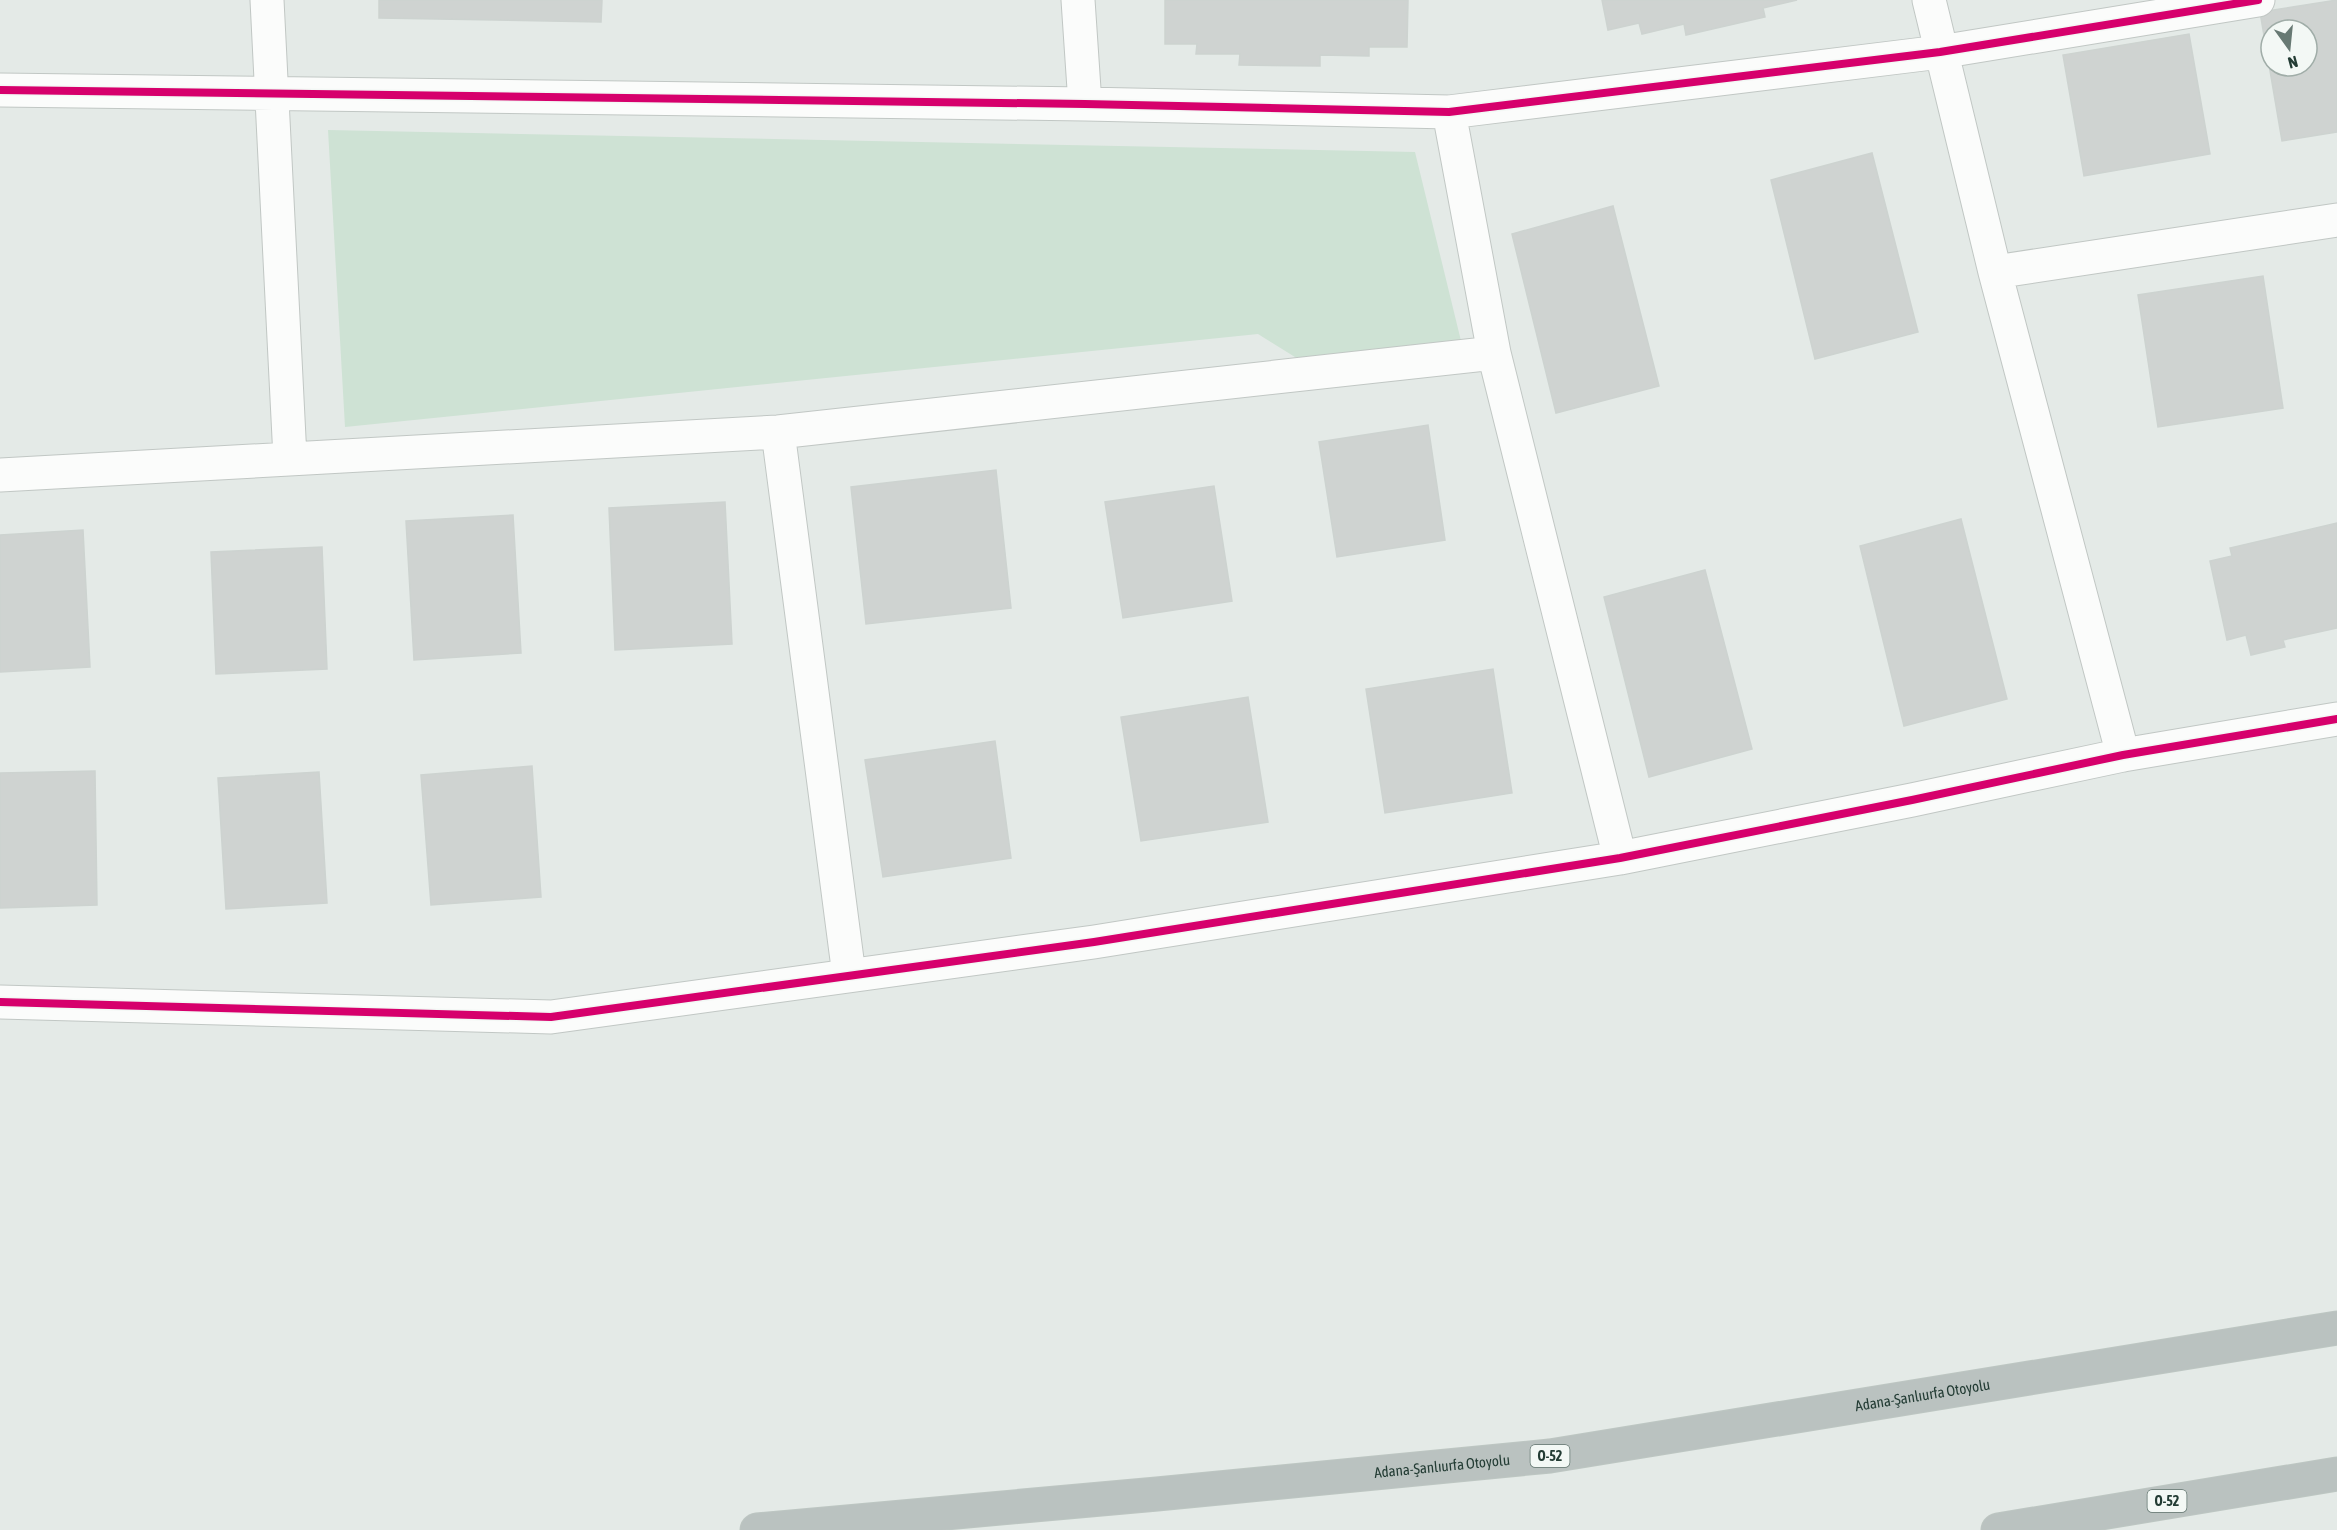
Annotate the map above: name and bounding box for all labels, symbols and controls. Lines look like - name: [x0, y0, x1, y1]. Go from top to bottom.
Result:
- north arrow: [2259, 18, 2319, 78]
- text: N: [2286, 53, 2300, 72]
- street label: Adana-Şanlıurfa Otoyolu: [1854, 1376, 1991, 1414]
- road number: O-52: [1530, 1445, 1570, 1467]
- street label: Adana-Şanlıurfa Otoyolu: [1373, 1451, 1511, 1481]
- road number: O-52: [2148, 1490, 2186, 1512]

